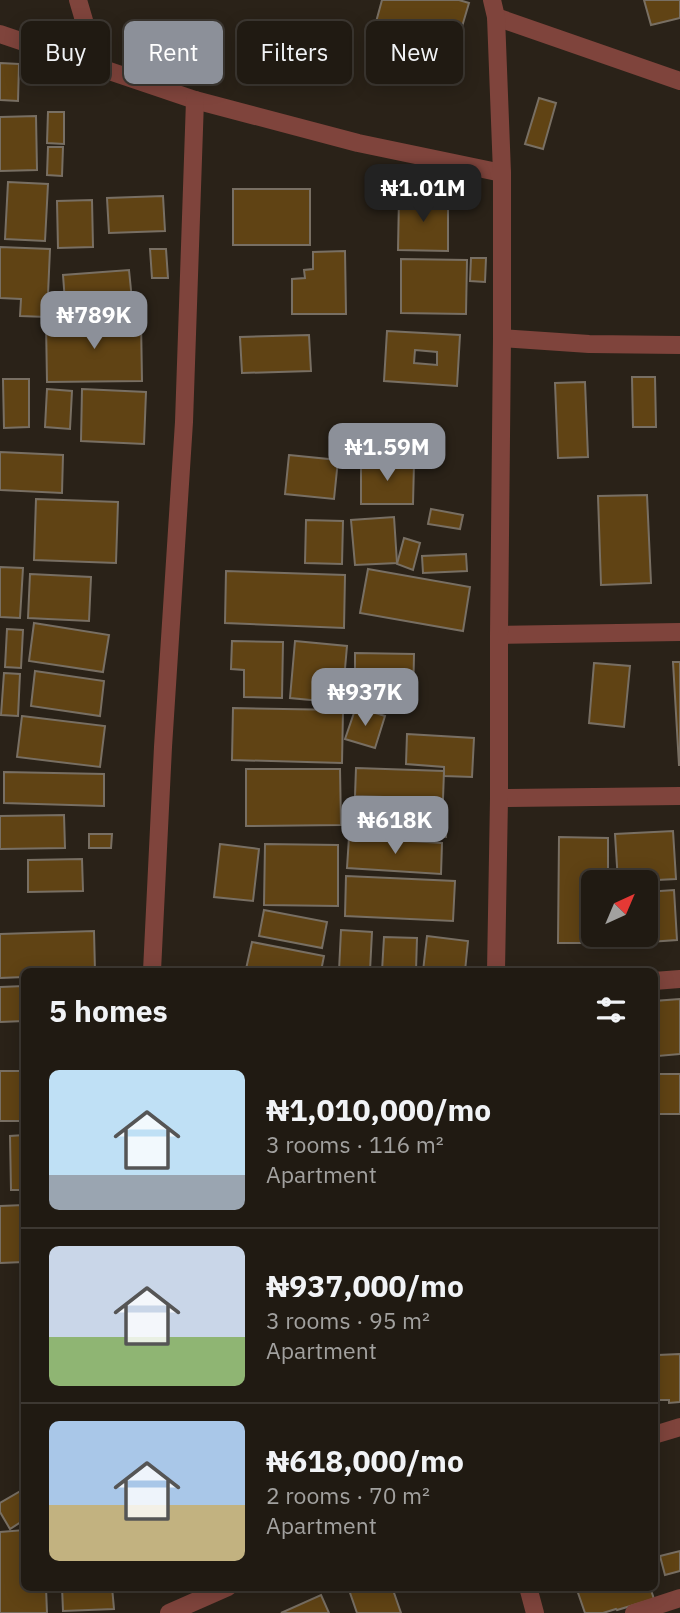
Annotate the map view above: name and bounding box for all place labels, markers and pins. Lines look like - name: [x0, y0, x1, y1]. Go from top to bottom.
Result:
- pin: ₦1.01M: [366, 164, 480, 224]
- pin: ₦789K: [45, 292, 143, 351]
- pin: ₦1.59M: [330, 424, 444, 483]
- pin: ₦937K: [316, 668, 414, 728]
- pin: ₦618K: [346, 796, 444, 856]

